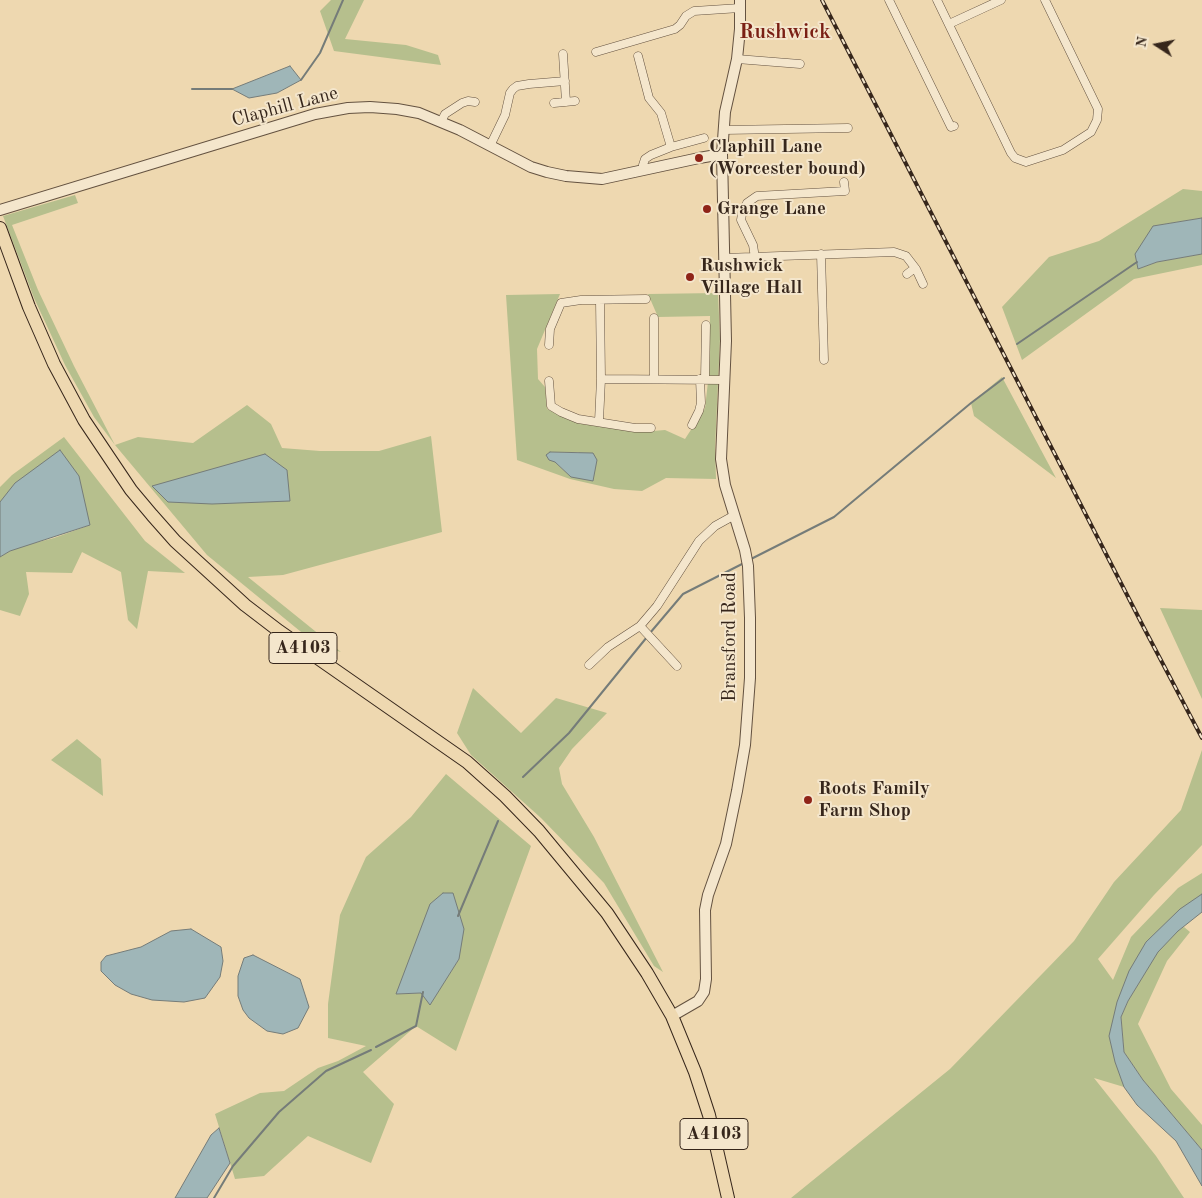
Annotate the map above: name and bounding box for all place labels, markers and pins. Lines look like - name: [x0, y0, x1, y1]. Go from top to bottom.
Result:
- place label: Claphill Lane (Worcester bound): [709, 136, 866, 180]
- marker: Claphill Lane (Worcester bound): [693, 152, 705, 164]
- place label: Grange Lane: [717, 198, 826, 220]
- marker: Grange Lane: [701, 203, 713, 215]
- place label: Rushwick Village Hall: [700, 255, 802, 299]
- marker: Rushwick Village Hall: [684, 271, 696, 283]
- place label: Roots Family Farm Shop: [818, 778, 930, 822]
- marker: Roots Family Farm Shop: [802, 794, 814, 806]

